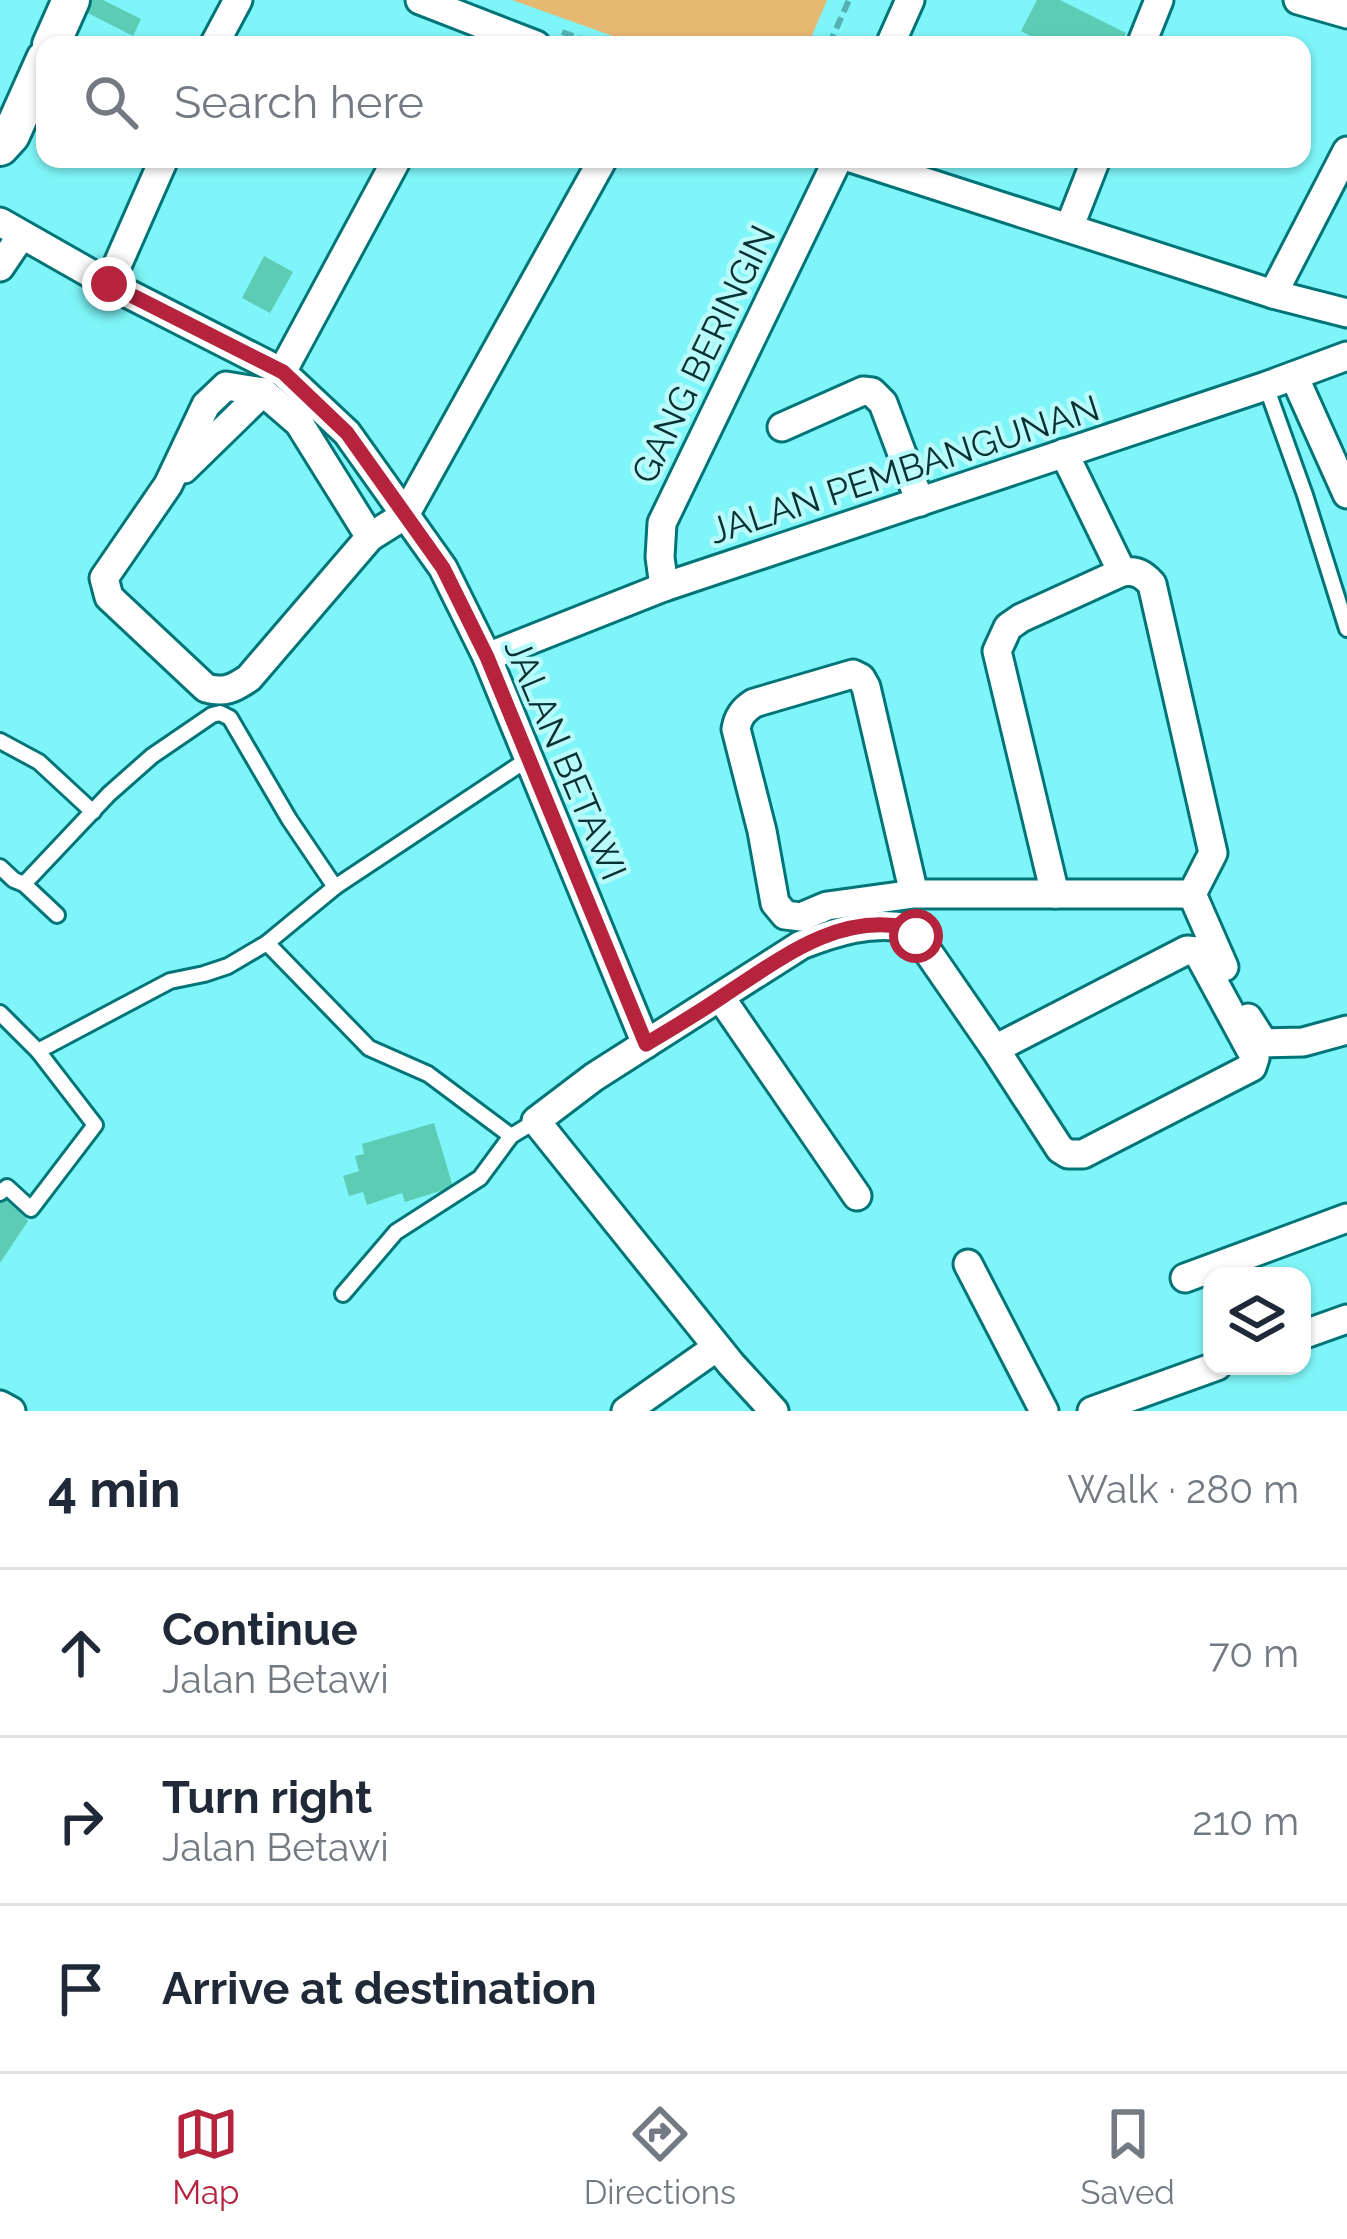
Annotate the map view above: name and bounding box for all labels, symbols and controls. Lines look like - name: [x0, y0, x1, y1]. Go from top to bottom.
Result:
- search box: [36, 36, 1311, 168]
- icon: search: [78, 69, 144, 135]
- text: Search here: [174, 76, 424, 129]
- street label: GANG BERINGIN: [622, 218, 784, 490]
- route end: [82, 257, 136, 311]
- street label: JALAN PEMBANGUNAN: [704, 386, 1104, 552]
- street label: JALAN BETAWI: [496, 632, 636, 886]
- route start: [889, 909, 943, 963]
- map controls: [1203, 1267, 1311, 1375]
- button: layers: [1203, 1267, 1311, 1375]
- text: 4 min: [48, 1459, 181, 1519]
- text: Walk · 280 m: [1067, 1466, 1299, 1512]
- text: Continue: [162, 1603, 358, 1656]
- icon: ahead: [48, 1620, 114, 1686]
- text: 70 m: [1209, 1630, 1299, 1676]
- text: Jalan Betawi: [162, 1656, 389, 1702]
- text: Turn right: [162, 1771, 372, 1824]
- icon: right: [48, 1788, 114, 1854]
- text: 210 m: [1192, 1798, 1299, 1844]
- text: Jalan Betawi: [162, 1824, 389, 1870]
- icon: arrive: [48, 1956, 114, 2022]
- text: Arrive at destination: [162, 1962, 597, 2015]
- tab: Map: [172, 2101, 239, 2212]
- tab: Directions: [584, 2101, 736, 2212]
- tab: Saved: [1080, 2101, 1175, 2212]

